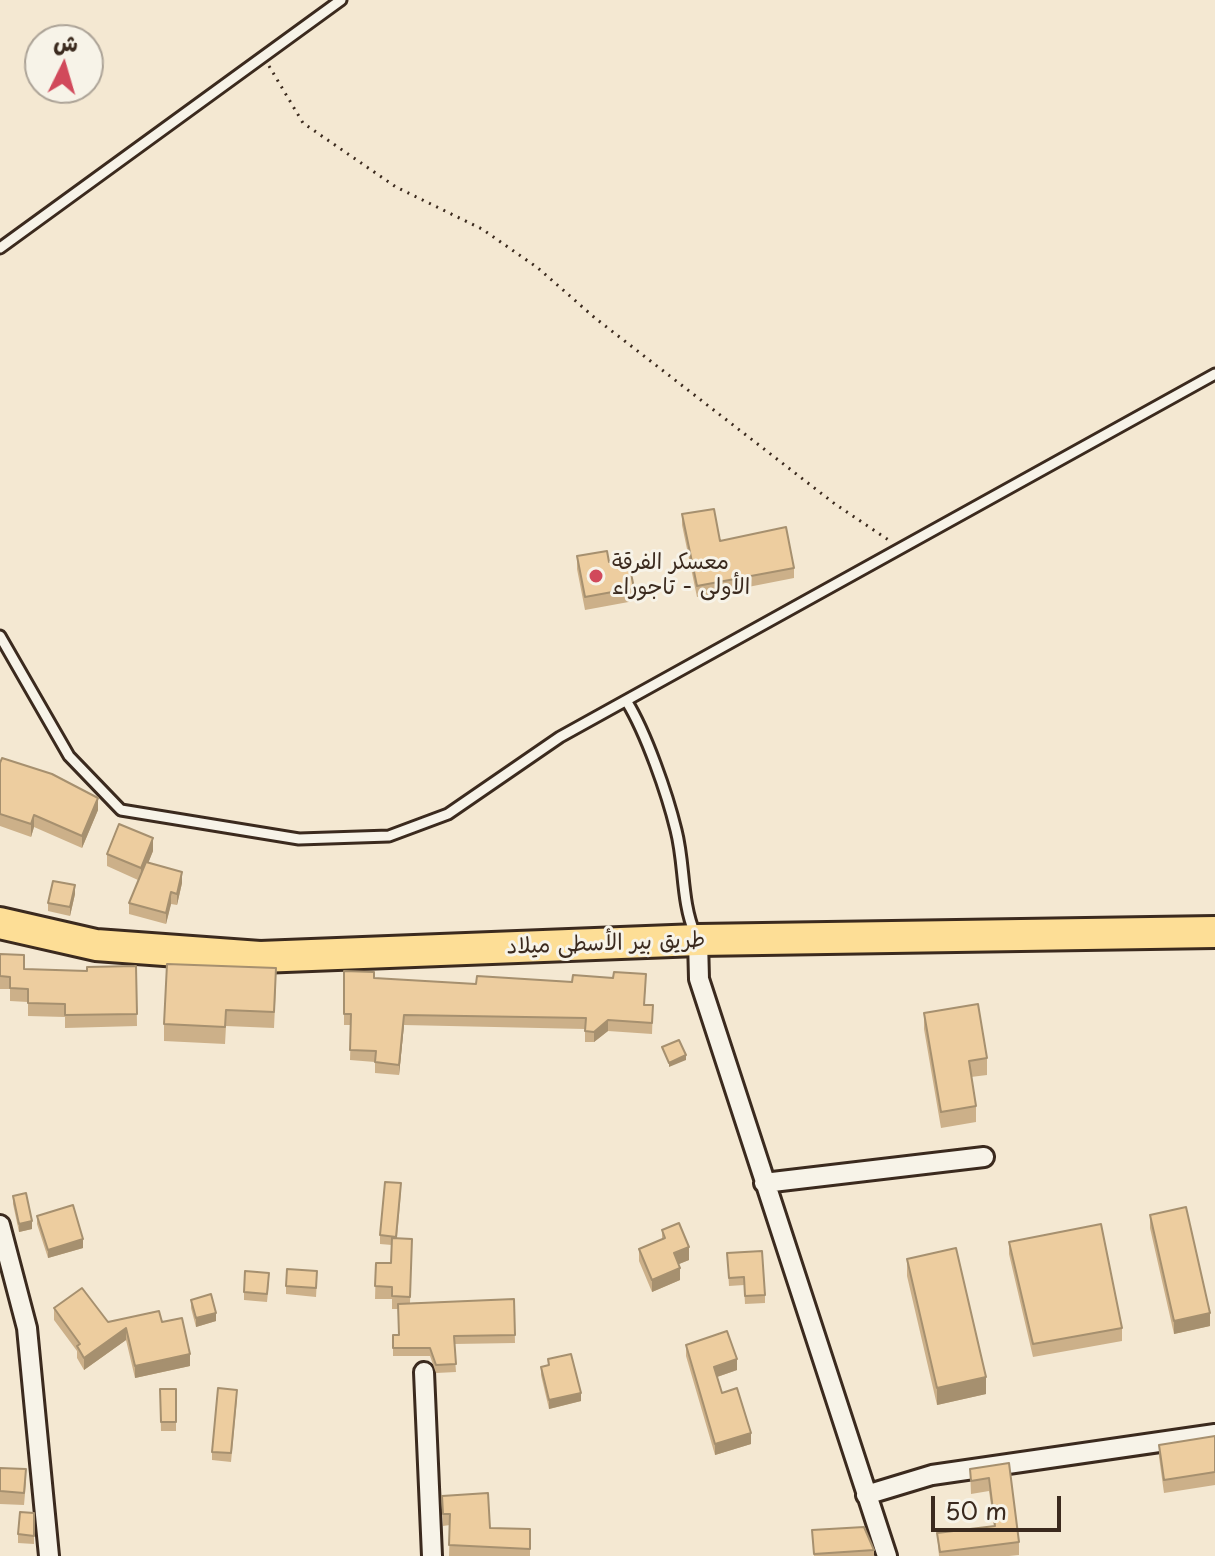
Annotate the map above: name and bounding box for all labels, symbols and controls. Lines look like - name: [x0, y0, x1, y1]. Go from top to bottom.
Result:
- north arrow: [24, 24, 104, 104]
- text: ش: [52, 24, 79, 59]
- place label: معسكر الفرقة الأولى - تاجوراء: [612, 550, 750, 602]
- marker: معسكر الفرقة الأولى - تاجوراء: [587, 567, 605, 585]
- street label: طريق بير الأسطى ميلاد: [506, 927, 706, 961]
- scale bar: [935, 1480, 1065, 1530]
- text: 50 m: [945, 1492, 1007, 1528]

